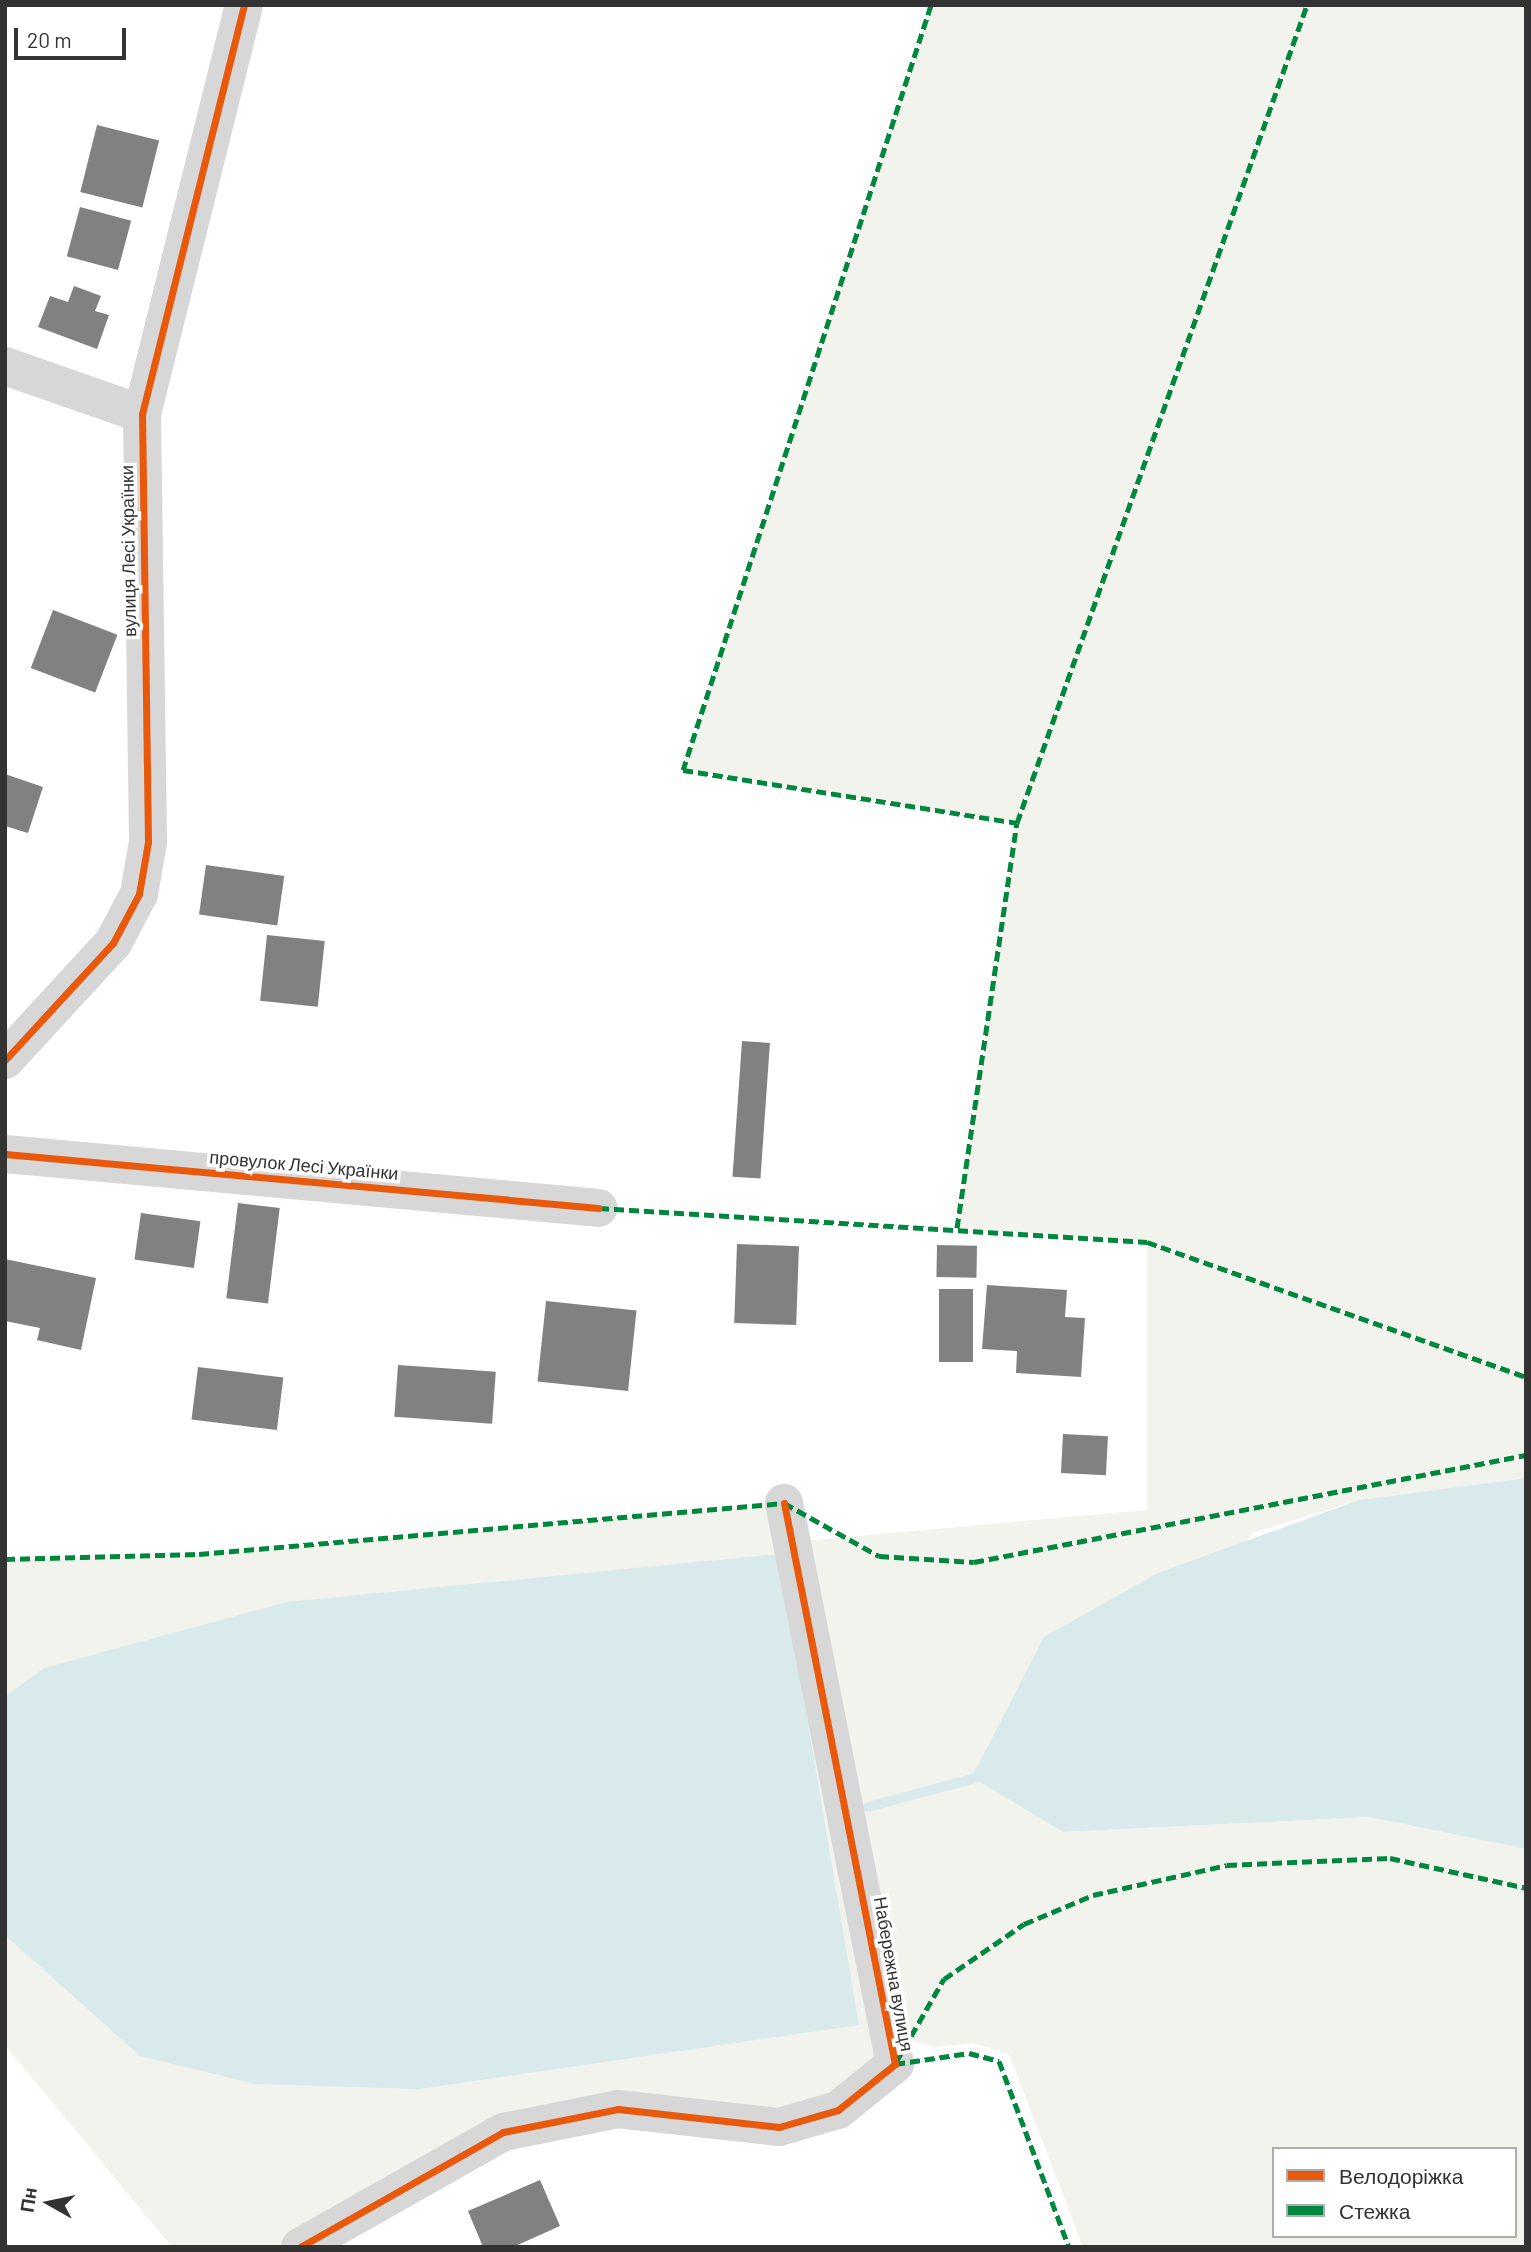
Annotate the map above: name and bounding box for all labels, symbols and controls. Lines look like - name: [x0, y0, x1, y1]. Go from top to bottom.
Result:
- scale bar: [18, 14, 130, 58]
- text: 20 m: [27, 27, 72, 52]
- street label: вулиця Лесі Українки: [116, 465, 140, 637]
- street label: провулок Лесі Українки: [209, 1146, 399, 1184]
- street label: Набережна вулиця: [870, 1895, 918, 2053]
- legend: [1272, 2147, 1517, 2238]
- text: Велодоріжка: [1339, 2163, 1463, 2188]
- north arrow: [14, 2168, 84, 2238]
- text: Пн: [14, 2185, 41, 2214]
- text: Стежка: [1339, 2198, 1410, 2223]

